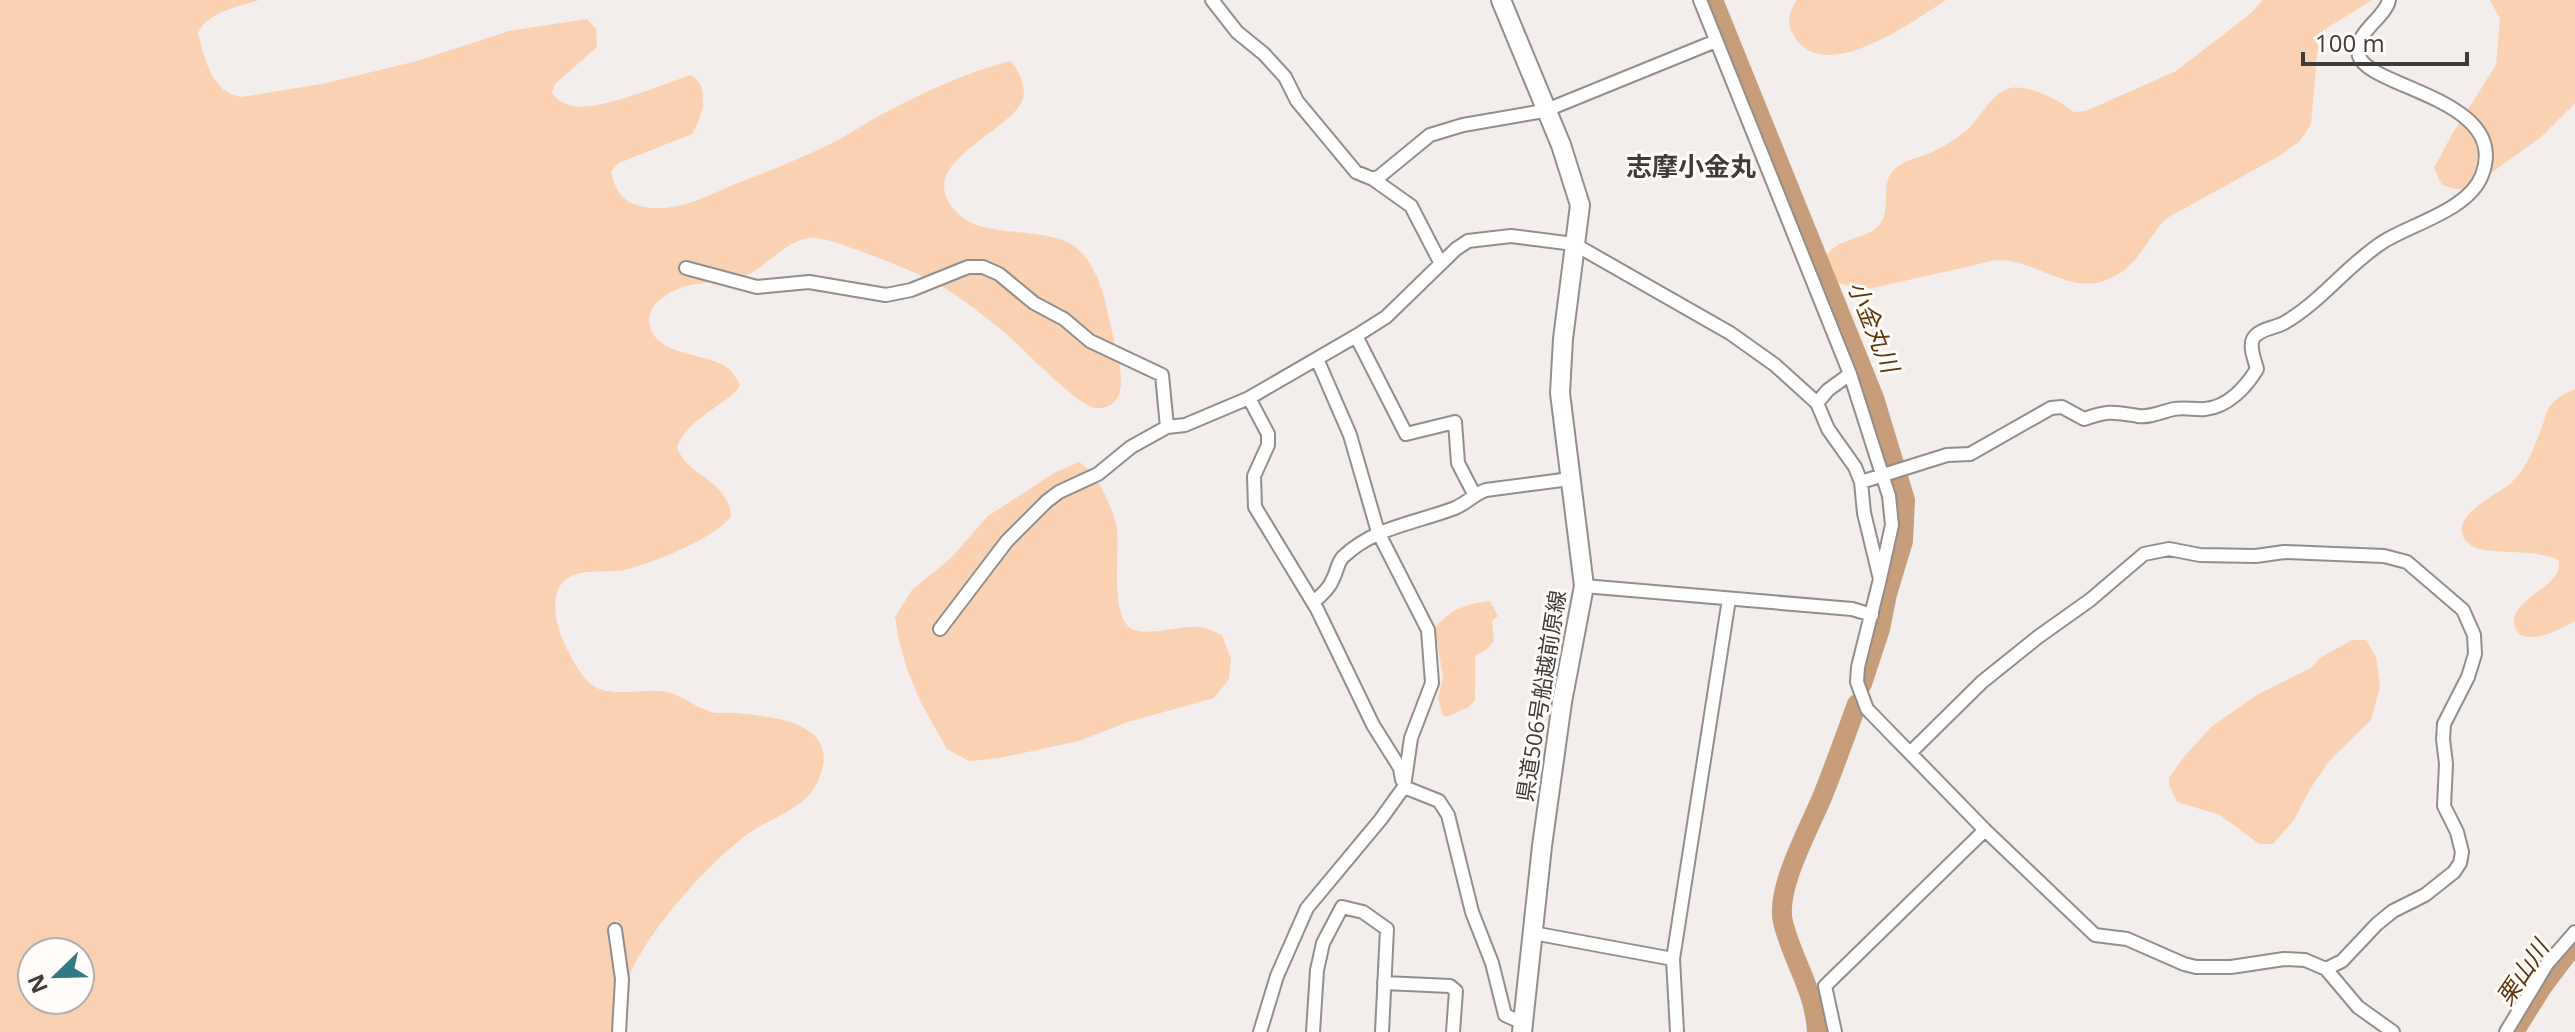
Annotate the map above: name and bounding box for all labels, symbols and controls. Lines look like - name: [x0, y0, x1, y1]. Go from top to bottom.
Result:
- scale bar: [2303, 16, 2467, 66]
- text: 100 m: [2315, 26, 2385, 59]
- district label: 志摩小金丸: [1626, 148, 1756, 184]
- water label: 小金丸川: [1841, 276, 1909, 380]
- street label: 県道506号船越前原線: [1508, 588, 1572, 804]
- water label: 栗山川: [2488, 931, 2557, 1011]
- north arrow: [16, 936, 96, 1016]
- text: N: [19, 970, 54, 998]

